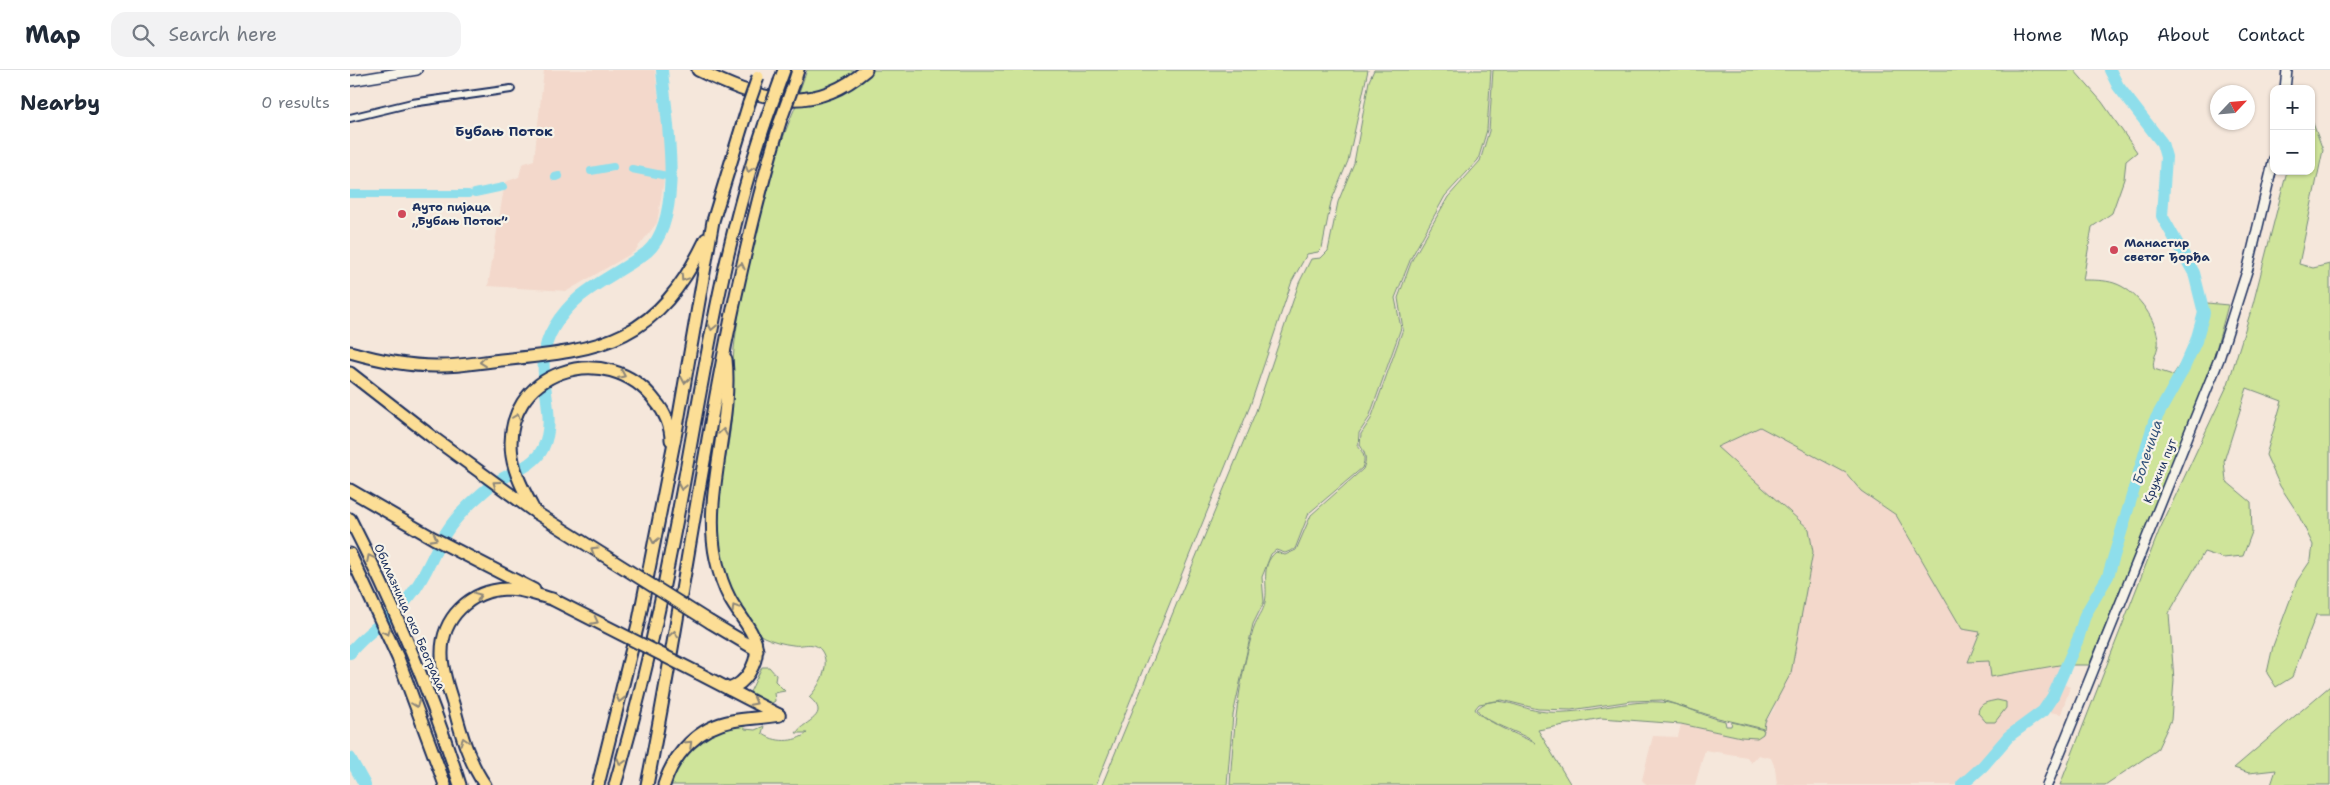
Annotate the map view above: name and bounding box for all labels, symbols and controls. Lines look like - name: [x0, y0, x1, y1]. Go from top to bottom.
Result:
- search box: [111, 12, 461, 57]
- text: Map: [25, 19, 81, 51]
- icon: search: [129, 21, 157, 49]
- text: Search here: [169, 22, 277, 47]
- text: Home: [2013, 23, 2062, 47]
- text: Map: [2090, 23, 2129, 47]
- text: About: [2157, 23, 2210, 47]
- text: Contact: [2238, 23, 2305, 47]
- north arrow: [2210, 85, 2255, 130]
- map controls: [2270, 85, 2315, 175]
- button: +: [2270, 85, 2315, 130]
- text: Nearby: [20, 89, 100, 117]
- text: 0 results: [261, 92, 330, 113]
- district label: Бубањ Поток: [455, 122, 553, 140]
- button: −: [2270, 130, 2315, 175]
- one-way arrow: [745, 164, 755, 173]
- place label: Ауто пијаца „Бубањ Поток”: [412, 199, 508, 229]
- marker: Ауто пијаца „Бубањ Поток”: [396, 208, 408, 220]
- place label: Манастир светог Ђорђа: [2124, 235, 2210, 265]
- marker: Манастир светог Ђорђа: [2108, 244, 2120, 256]
- one-way arrow: [735, 261, 746, 270]
- one-way arrow: [681, 273, 691, 282]
- one-way arrow: [707, 323, 717, 332]
- one-way arrow: [479, 356, 487, 367]
- one-way arrow: [617, 368, 626, 379]
- one-way arrow: [680, 376, 690, 385]
- one-way arrow: [511, 413, 521, 422]
- water label: Болечица: [2128, 417, 2166, 487]
- one-way arrow: [717, 428, 728, 436]
- street label: Кружни пут: [2140, 435, 2181, 506]
- one-way arrow: [492, 481, 502, 490]
- one-way arrow: [678, 483, 688, 491]
- one-way arrow: [428, 532, 437, 542]
- one-way arrow: [650, 536, 660, 545]
- street label: Обилазница око Београда: [370, 541, 450, 693]
- one-way arrow: [591, 546, 600, 556]
- one-way arrow: [365, 554, 376, 563]
- one-way arrow: [473, 592, 482, 603]
- one-way arrow: [732, 604, 742, 613]
- one-way arrow: [590, 615, 599, 625]
- one-way arrow: [380, 627, 391, 636]
- one-way arrow: [669, 629, 679, 638]
- one-way arrow: [615, 695, 626, 704]
- one-way arrow: [749, 696, 758, 706]
- one-way arrow: [410, 699, 420, 708]
- one-way arrow: [460, 737, 470, 746]
- one-way arrow: [684, 741, 693, 750]
- one-way arrow: [617, 758, 627, 766]

